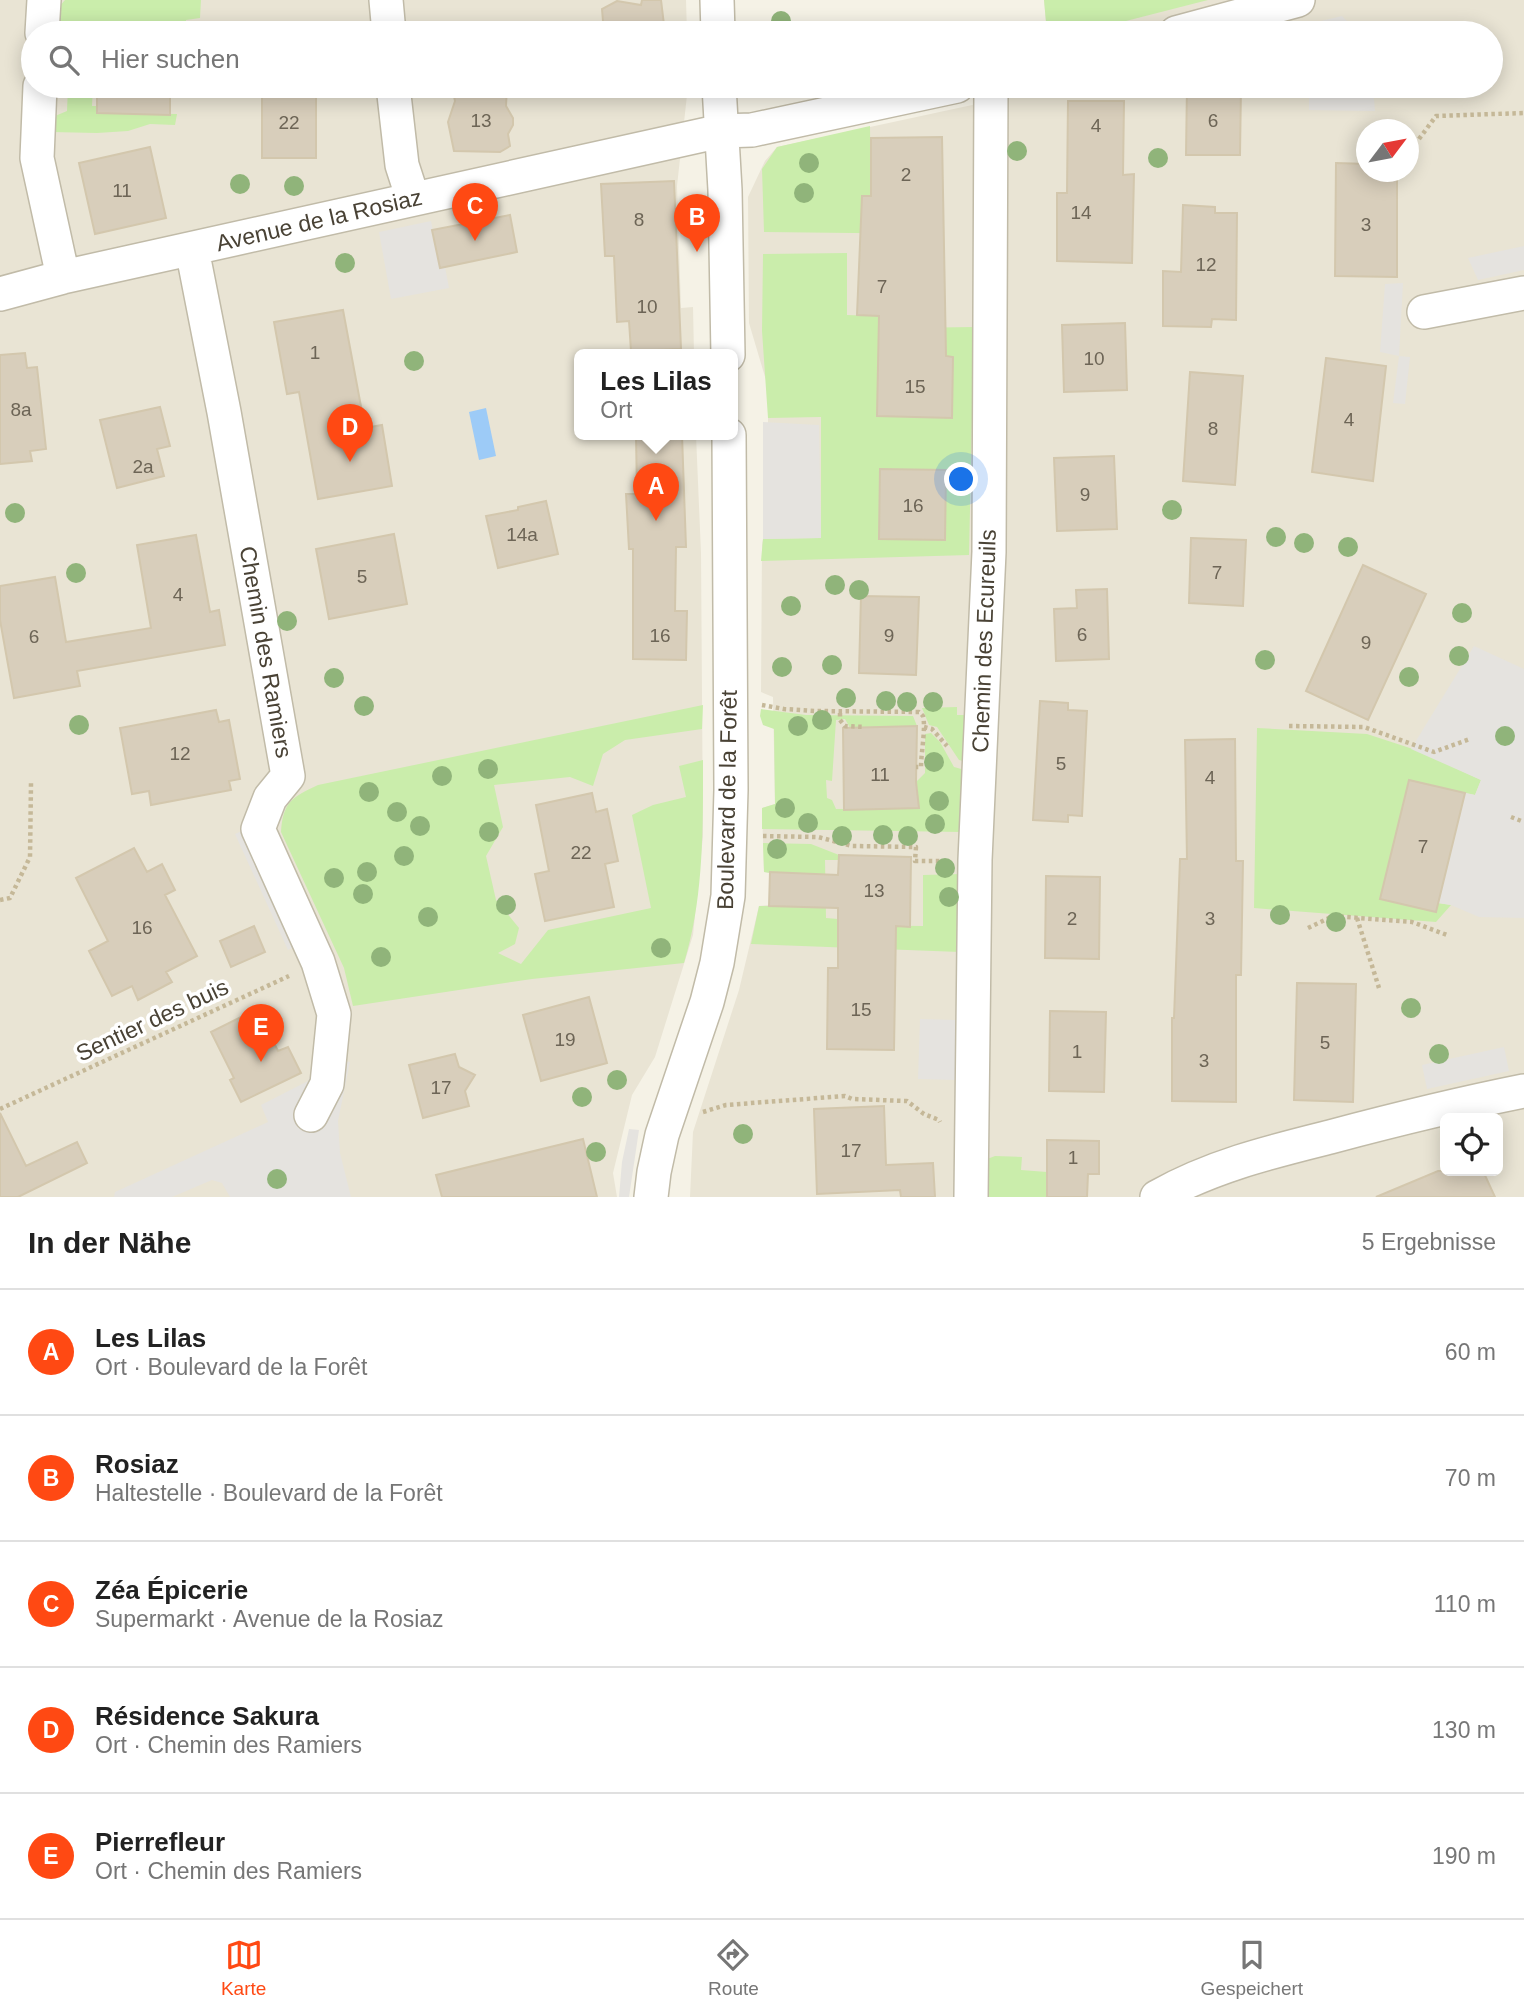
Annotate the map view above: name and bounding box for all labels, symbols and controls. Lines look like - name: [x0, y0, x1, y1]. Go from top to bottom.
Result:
- search box: [21, 21, 1503, 98]
- icon: search: [45, 41, 83, 79]
- text: Hier suchen: [101, 44, 240, 74]
- house number: 13: [470, 110, 492, 131]
- house number: 6: [1208, 110, 1218, 131]
- house number: 22: [278, 112, 300, 133]
- house number: 4: [1091, 115, 1102, 136]
- north arrow: [1356, 119, 1419, 182]
- house number: 2: [901, 164, 911, 185]
- house number: 11: [112, 180, 132, 201]
- pin: C: [452, 183, 498, 241]
- street label: Avenue de la Rosiaz: [213, 184, 425, 256]
- pin: B: [674, 194, 720, 252]
- house number: 14: [1070, 202, 1092, 223]
- house number: 8: [634, 209, 644, 230]
- house number: 3: [1361, 214, 1371, 235]
- house number: 12: [1195, 254, 1217, 275]
- house number: 7: [877, 276, 887, 297]
- house number: 10: [636, 296, 658, 317]
- house number: 1: [310, 342, 320, 363]
- house number: 10: [1083, 348, 1105, 369]
- popup: [574, 349, 738, 440]
- text: Les Lilas: [600, 366, 712, 396]
- house number: 15: [904, 376, 926, 397]
- text: Ort: [600, 397, 632, 423]
- house number: 8a: [10, 399, 32, 420]
- pin: D: [327, 404, 373, 462]
- house number: 4: [1344, 409, 1355, 430]
- house number: 8: [1208, 418, 1218, 439]
- house number: 2a: [132, 456, 154, 477]
- your location: [944, 462, 978, 496]
- pin: A: [633, 463, 679, 521]
- house number: 9: [1080, 484, 1090, 505]
- house number: 16: [902, 495, 924, 516]
- house number: 14a: [506, 524, 538, 545]
- street label: Chemin des Ecureuils: [967, 529, 1001, 753]
- street label: Chemin des Ramiers: [235, 544, 297, 760]
- house number: 7: [1212, 562, 1222, 583]
- house number: 5: [357, 566, 367, 587]
- house number: 4: [173, 584, 184, 605]
- house number: 6: [1077, 624, 1087, 645]
- house number: 16: [649, 625, 671, 646]
- house number: 9: [884, 625, 894, 646]
- house number: 6: [29, 626, 39, 647]
- house number: 9: [1361, 632, 1371, 653]
- street label: Boulevard de la Forêt: [712, 689, 742, 910]
- house number: 12: [169, 743, 191, 764]
- house number: 5: [1056, 753, 1066, 774]
- house number: 11: [870, 764, 890, 785]
- house number: 4: [1205, 767, 1216, 788]
- house number: 7: [1418, 836, 1428, 857]
- house number: 22: [570, 842, 592, 863]
- house number: 13: [863, 880, 885, 901]
- house number: 2: [1067, 908, 1077, 929]
- house number: 3: [1205, 908, 1215, 929]
- house number: 16: [131, 917, 153, 938]
- street label: Sentier des buis: [72, 973, 232, 1067]
- house number: 15: [850, 999, 872, 1020]
- pin: E: [238, 1004, 284, 1062]
- house number: 19: [554, 1029, 576, 1050]
- house number: 5: [1320, 1032, 1330, 1053]
- house number: 1: [1072, 1041, 1082, 1062]
- house number: 3: [1199, 1050, 1209, 1071]
- house number: 17: [430, 1077, 452, 1098]
- map controls: [1440, 1113, 1503, 1176]
- button: locate: [1440, 1113, 1503, 1176]
- house number: 17: [840, 1140, 862, 1161]
- house number: 1: [1068, 1147, 1078, 1168]
- text: In der Nähe: [28, 1226, 191, 1259]
- text: 5 Ergebnisse: [1362, 1229, 1496, 1255]
- text: Les Lilas: [95, 1323, 206, 1353]
- text: A: [43, 1339, 59, 1365]
- text: 60 m: [1445, 1339, 1496, 1365]
- text: Ort · Boulevard de la Forêt: [95, 1354, 367, 1380]
- text: Rosiaz: [95, 1449, 179, 1479]
- text: B: [43, 1465, 59, 1491]
- text: 70 m: [1445, 1465, 1496, 1491]
- text: Haltestelle · Boulevard de la Forêt: [95, 1480, 443, 1506]
- text: Zéa Épicerie: [95, 1575, 248, 1605]
- text: C: [43, 1591, 59, 1617]
- text: 110 m: [1434, 1591, 1496, 1617]
- text: Supermarkt · Avenue de la Rosiaz: [95, 1606, 444, 1632]
- text: Résidence Sakura: [95, 1701, 319, 1731]
- text: D: [43, 1717, 59, 1743]
- text: 130 m: [1432, 1717, 1496, 1743]
- text: Ort · Chemin des Ramiers: [95, 1732, 362, 1758]
- text: Pierrefleur: [95, 1827, 225, 1857]
- text: E: [43, 1843, 59, 1869]
- text: 190 m: [1432, 1843, 1496, 1869]
- text: Ort · Chemin des Ramiers: [95, 1858, 362, 1884]
- tab: Karte: [221, 1936, 266, 2000]
- tab: Route: [708, 1936, 759, 2000]
- tab: Gespeichert: [1201, 1936, 1303, 2000]

